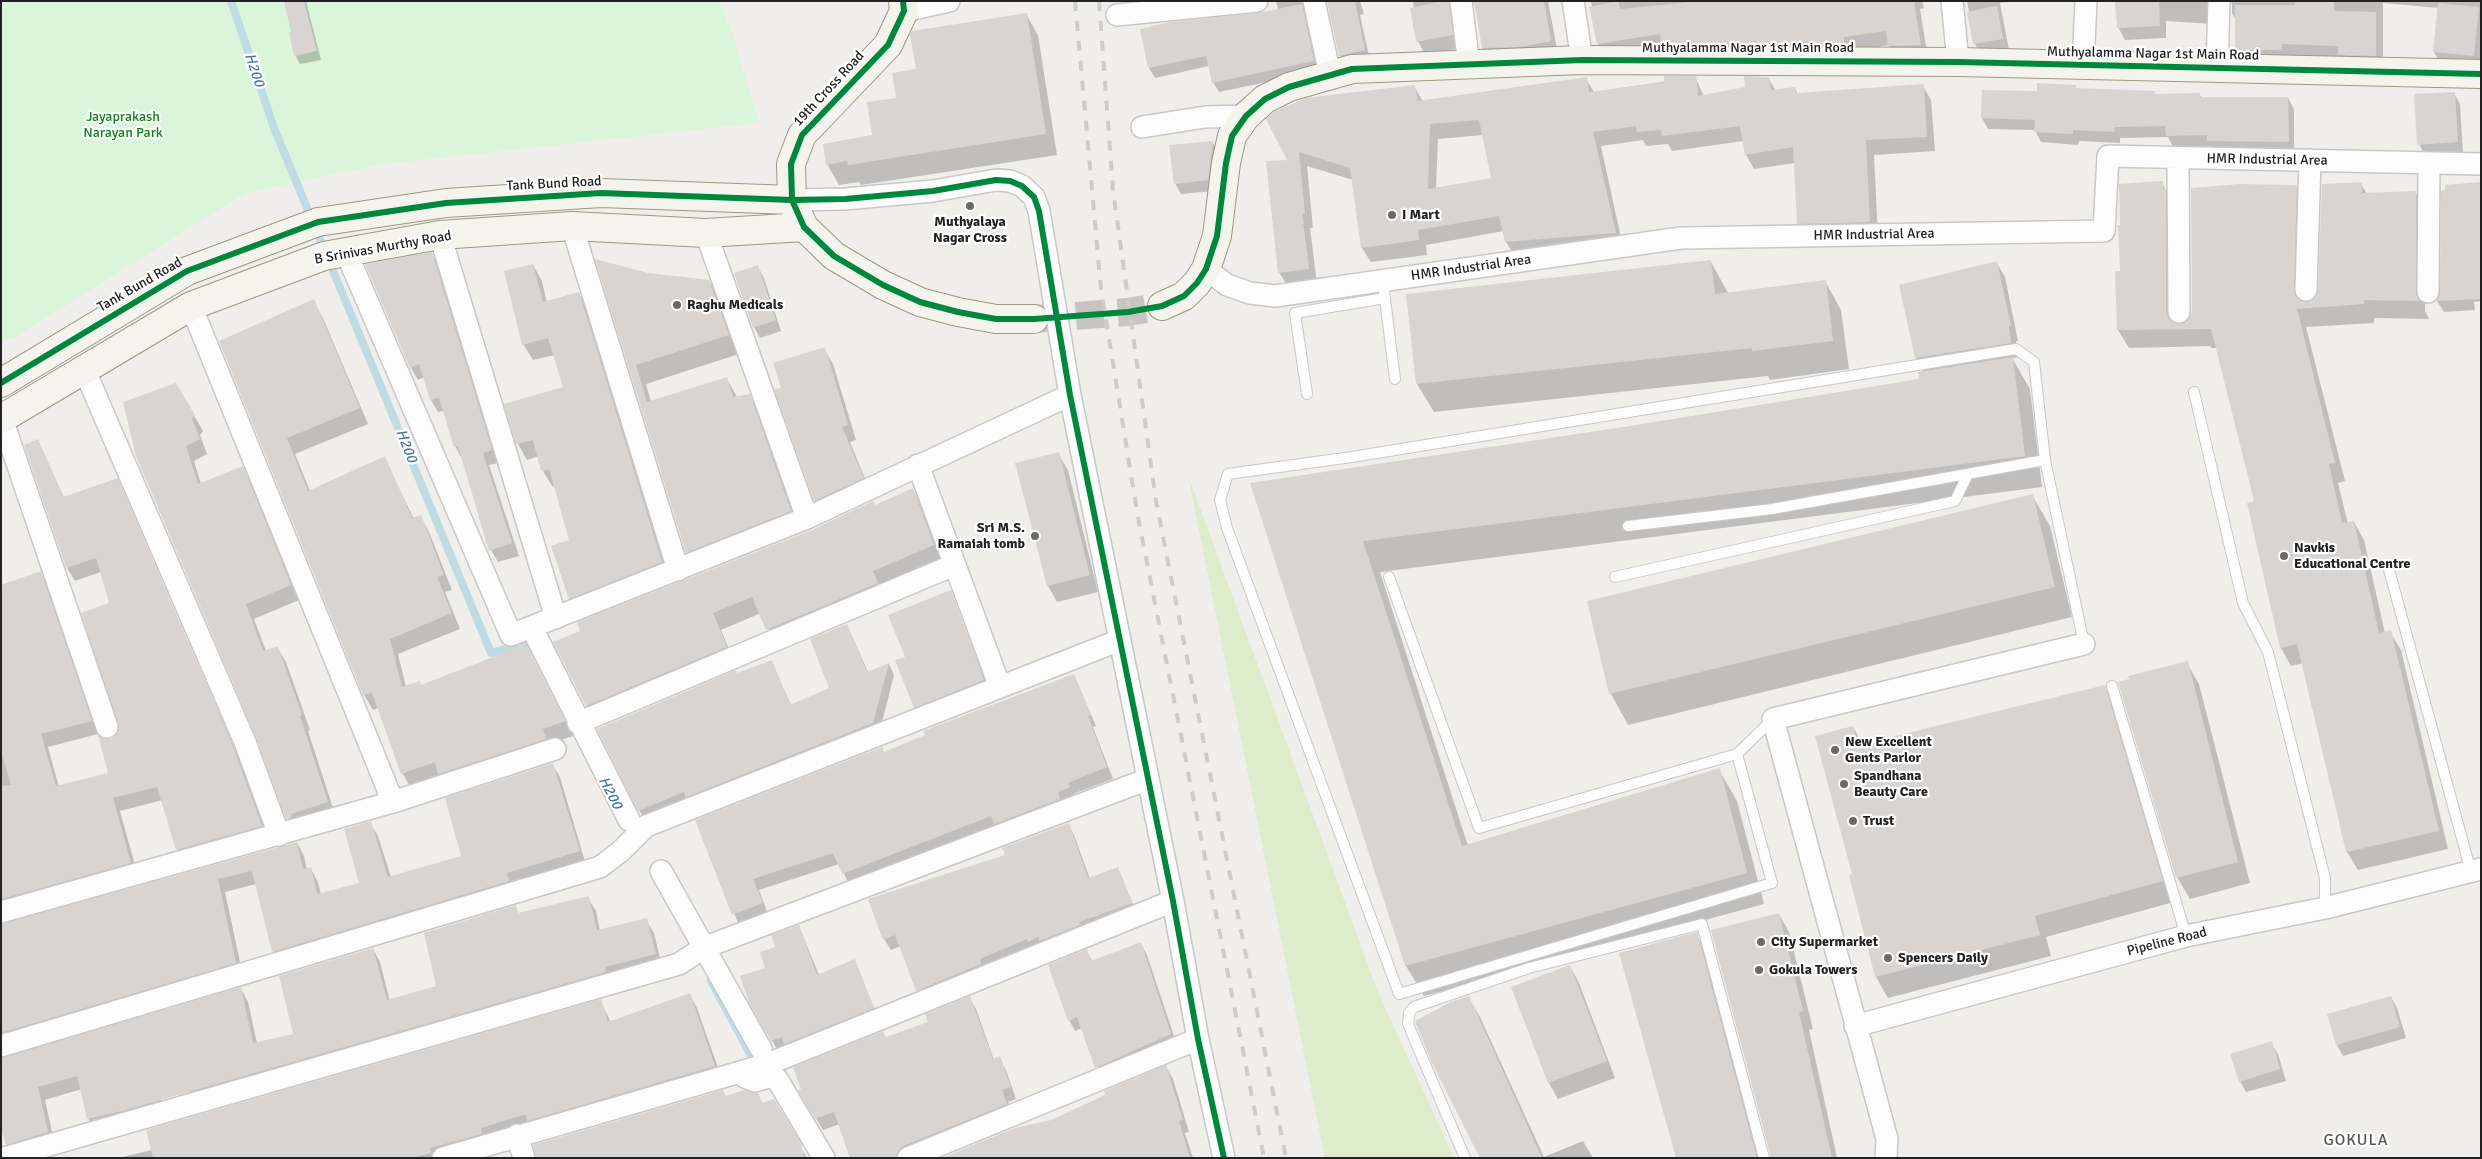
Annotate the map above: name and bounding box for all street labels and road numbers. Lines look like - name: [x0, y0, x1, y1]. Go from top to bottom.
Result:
- street label: Muthyalamma Nagar 1st Main Road: [1642, 40, 1854, 56]
- street label: Muthyalamma Nagar 1st Main Road: [2047, 44, 2259, 64]
- street label: 19th Cross Road: [790, 48, 868, 130]
- street label: HMR Industrial Area: [2206, 151, 2328, 169]
- street label: Tank Bund Road: [506, 173, 602, 195]
- street label: HMR Industrial Area: [1813, 226, 1935, 244]
- street label: B Srinivas Murthy Road: [313, 228, 453, 268]
- street label: HMR Industrial Area: [1410, 251, 1532, 285]
- street label: Tank Bund Road: [95, 254, 185, 316]
- street label: Pipeline Road: [2125, 924, 2209, 960]

